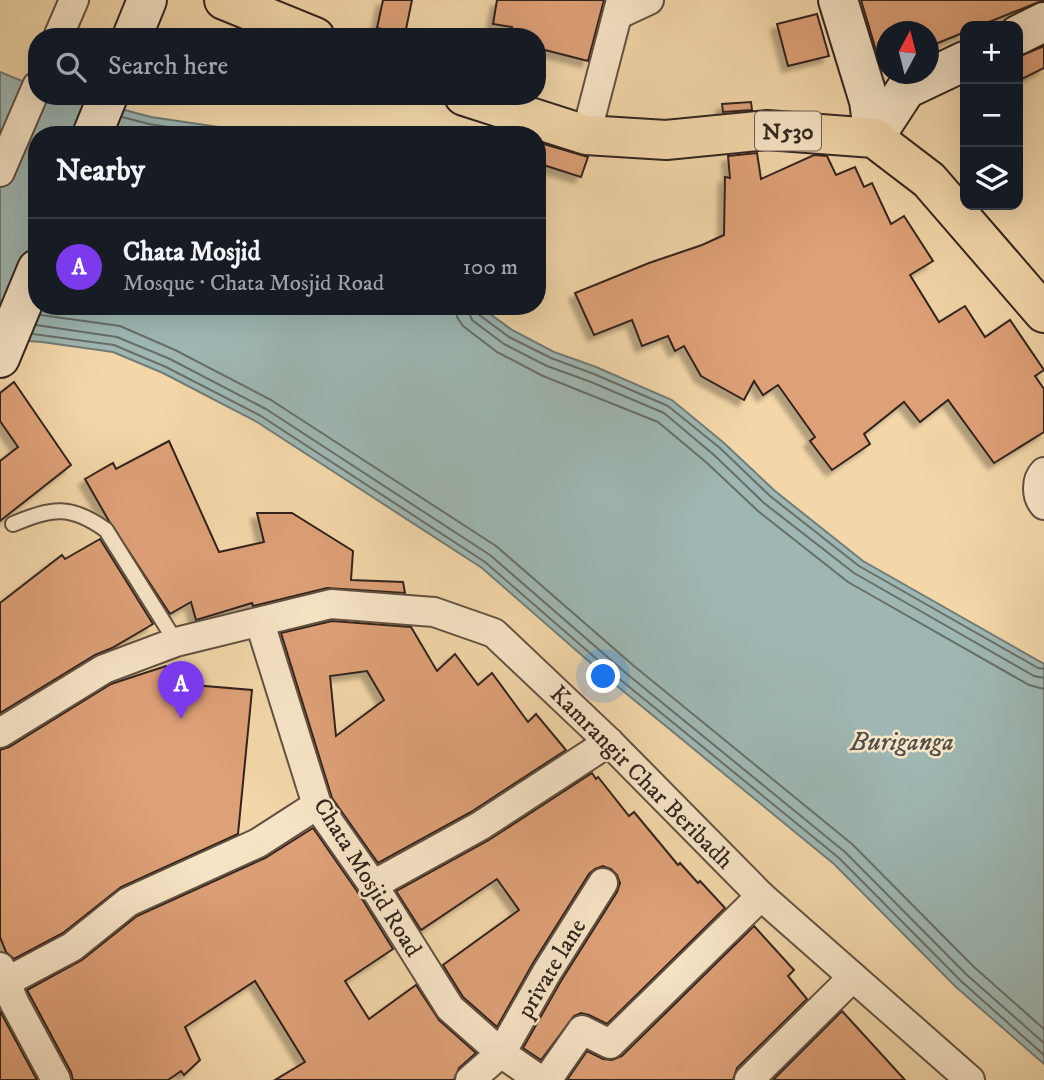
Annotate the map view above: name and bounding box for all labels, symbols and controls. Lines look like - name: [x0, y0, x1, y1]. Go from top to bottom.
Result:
- north arrow: [876, 21, 939, 84]
- map controls: [960, 21, 1023, 210]
- button: +: [960, 21, 1023, 84]
- search box: [28, 28, 546, 105]
- icon: search: [52, 48, 90, 86]
- text: Search here: [108, 50, 228, 83]
- button: −: [960, 84, 1023, 147]
- road number: N530: [755, 112, 821, 150]
- button: layers: [960, 147, 1023, 210]
- text: Nearby: [56, 153, 145, 190]
- text: Chata Mosjid: [123, 236, 261, 269]
- text: A: [72, 253, 86, 282]
- text: 100 m: [463, 253, 518, 282]
- text: Mosque · Chata Mosjid Road: [123, 269, 384, 298]
- your location: [586, 659, 620, 693]
- pin: A: [158, 661, 204, 719]
- street label: Kamrangir Char Beribadh: [543, 680, 740, 876]
- water label: Buriganga: [849, 726, 954, 759]
- street label: Chata Mosjid Road: [306, 793, 428, 963]
- street label: private lane: [510, 913, 593, 1024]

